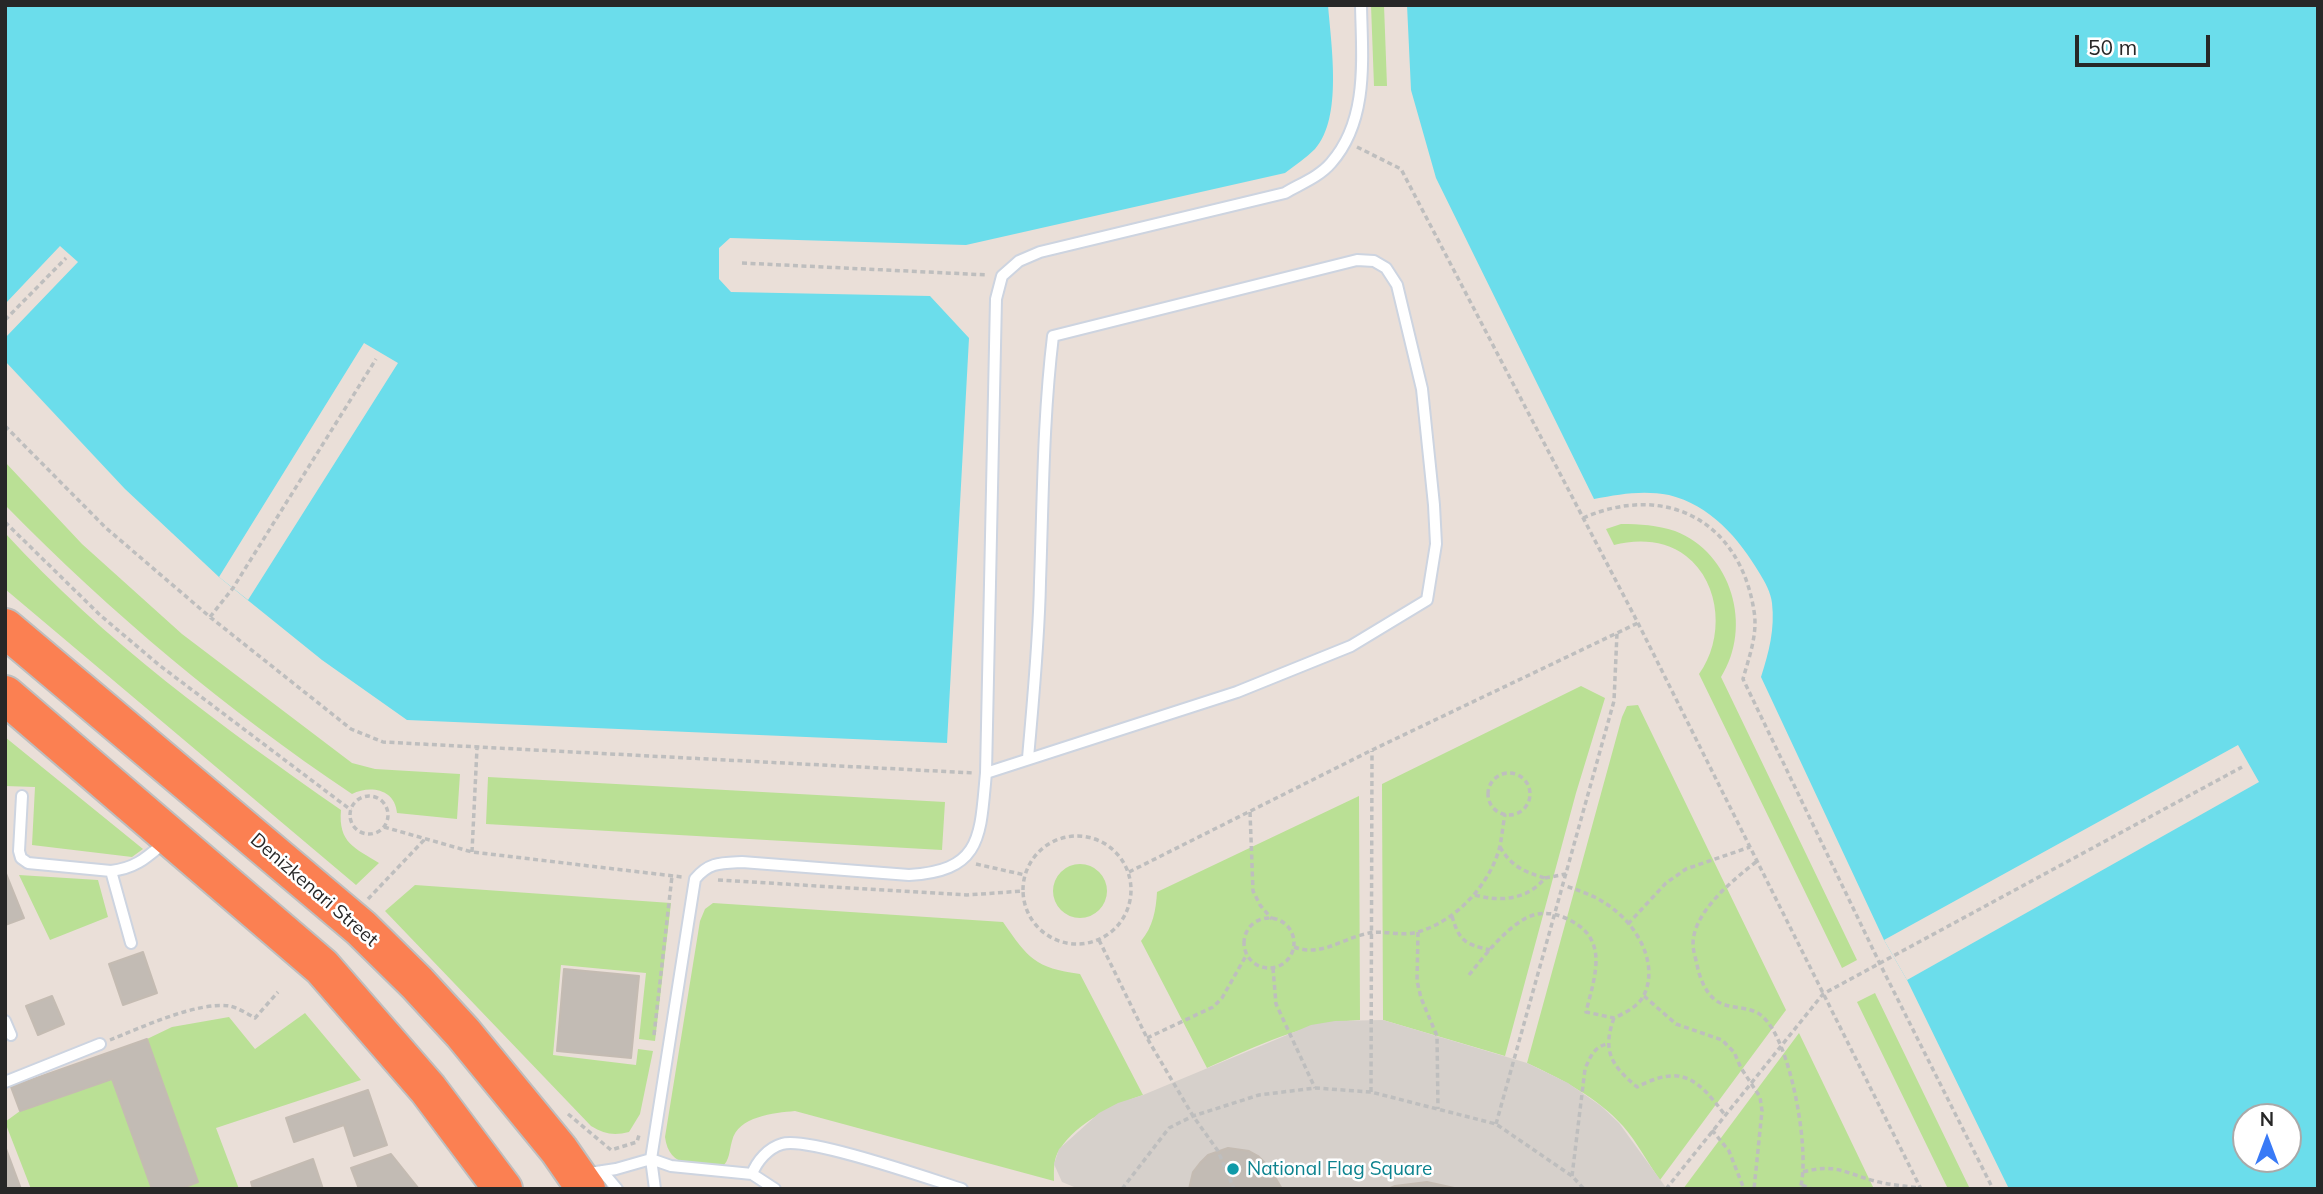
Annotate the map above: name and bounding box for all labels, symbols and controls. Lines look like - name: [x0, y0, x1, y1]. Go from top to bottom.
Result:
- scale bar: [2078, 21, 2213, 65]
- text: 50 m: [2088, 34, 2137, 60]
- street label: Denizkenari Street: [246, 828, 382, 952]
- north arrow: [2232, 1103, 2302, 1173]
- text: N: [2260, 1107, 2274, 1131]
- place label: National Flag Square: [1247, 1158, 1432, 1180]
- marker: National Flag Square: [1225, 1161, 1241, 1177]

